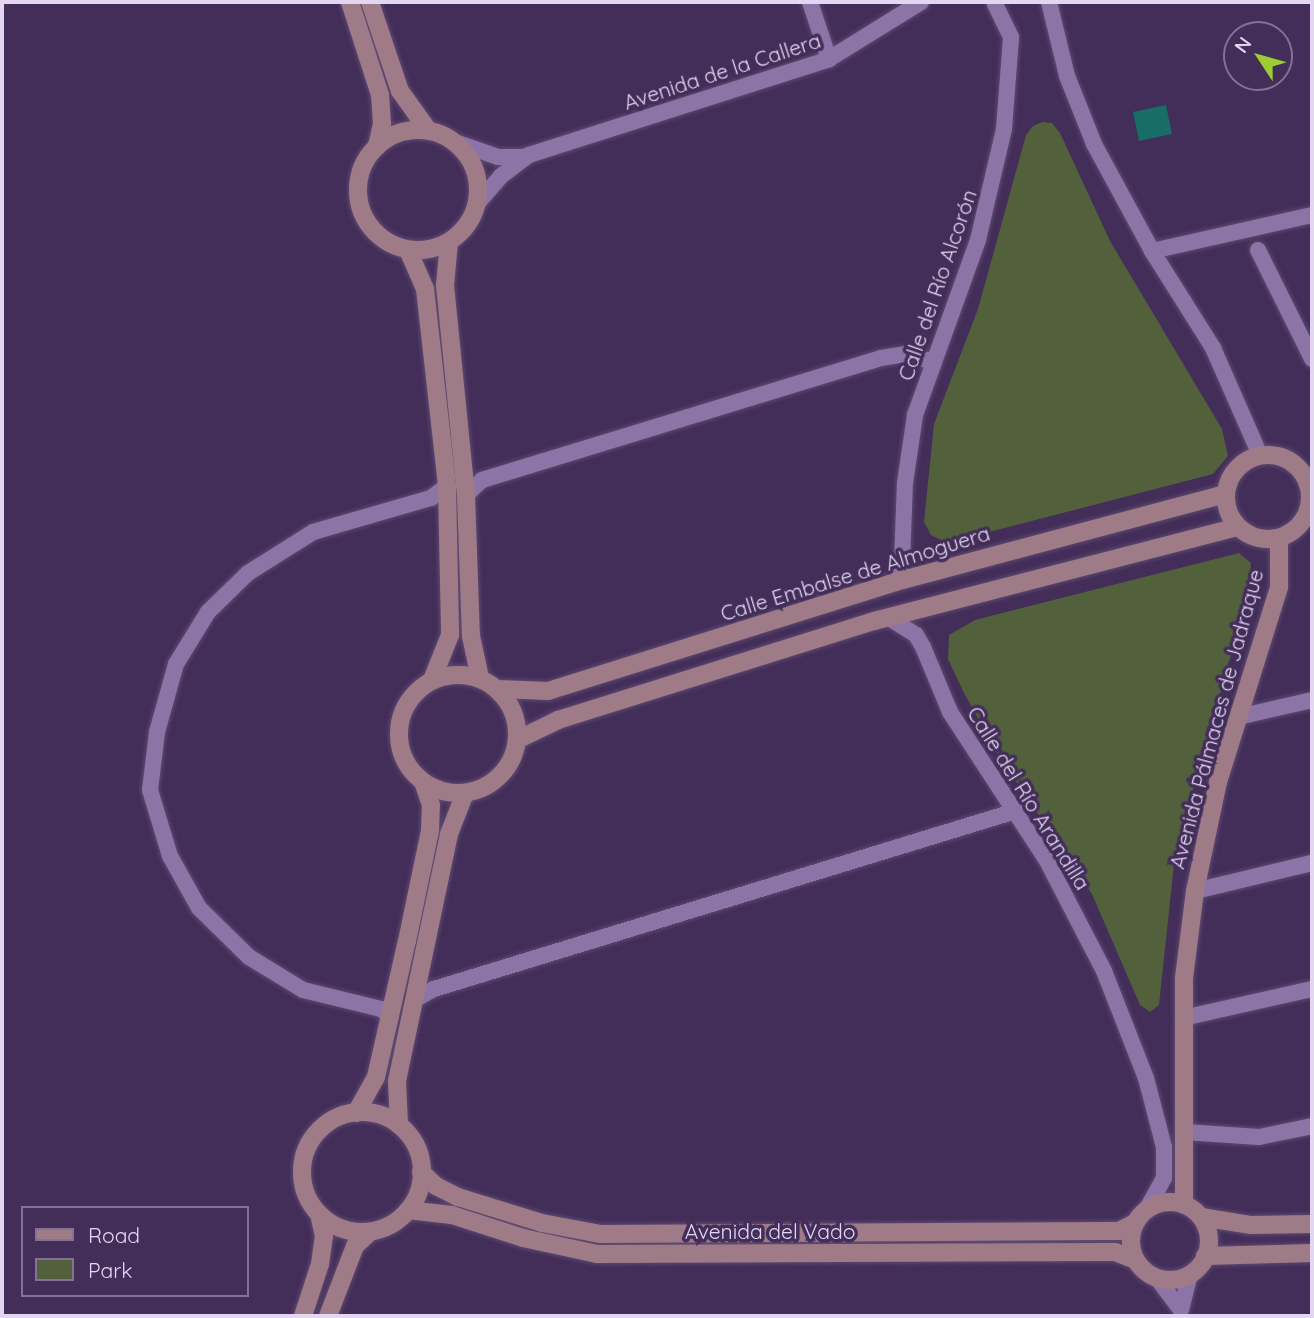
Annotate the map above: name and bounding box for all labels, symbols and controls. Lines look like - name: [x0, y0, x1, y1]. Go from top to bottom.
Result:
- north arrow: [1223, 21, 1293, 91]
- street label: Avenida de la Callera: [620, 27, 824, 115]
- text: N: [1229, 32, 1256, 58]
- street label: Calle del Río Alcorón: [892, 186, 982, 384]
- street label: Calle Embalse de Almoguera: [717, 520, 993, 626]
- street label: Avenida Pálmaces de Jadraque: [1164, 567, 1268, 871]
- street label: Calle del Río Arandilla: [962, 702, 1096, 894]
- legend: [21, 1206, 248, 1297]
- street label: Avenida del Vado: [685, 1218, 855, 1244]
- text: Road: [88, 1222, 140, 1248]
- text: Park: [88, 1257, 132, 1283]

